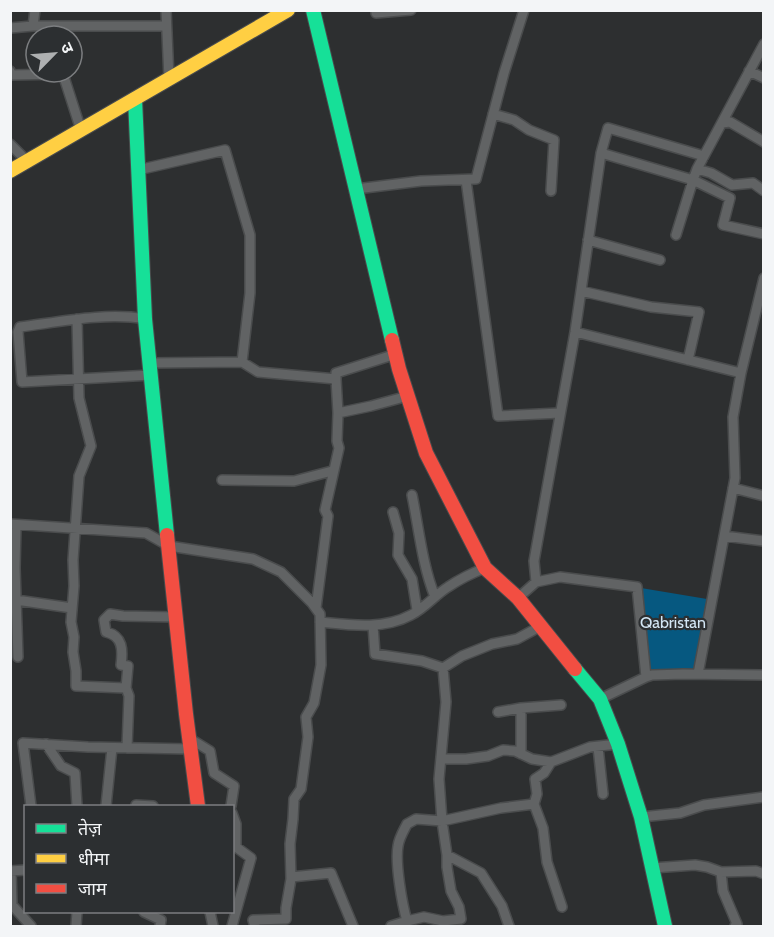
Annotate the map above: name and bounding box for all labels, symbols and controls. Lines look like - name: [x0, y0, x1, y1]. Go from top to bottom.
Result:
- north arrow: [24, 24, 84, 84]
- text: उ: [57, 40, 78, 57]
- park label: Qabristan: [640, 613, 706, 632]
- legend: [24, 805, 234, 913]
- text: तेज़: [78, 818, 102, 840]
- text: धीमा: [78, 848, 109, 870]
- text: जाम: [78, 878, 108, 900]

